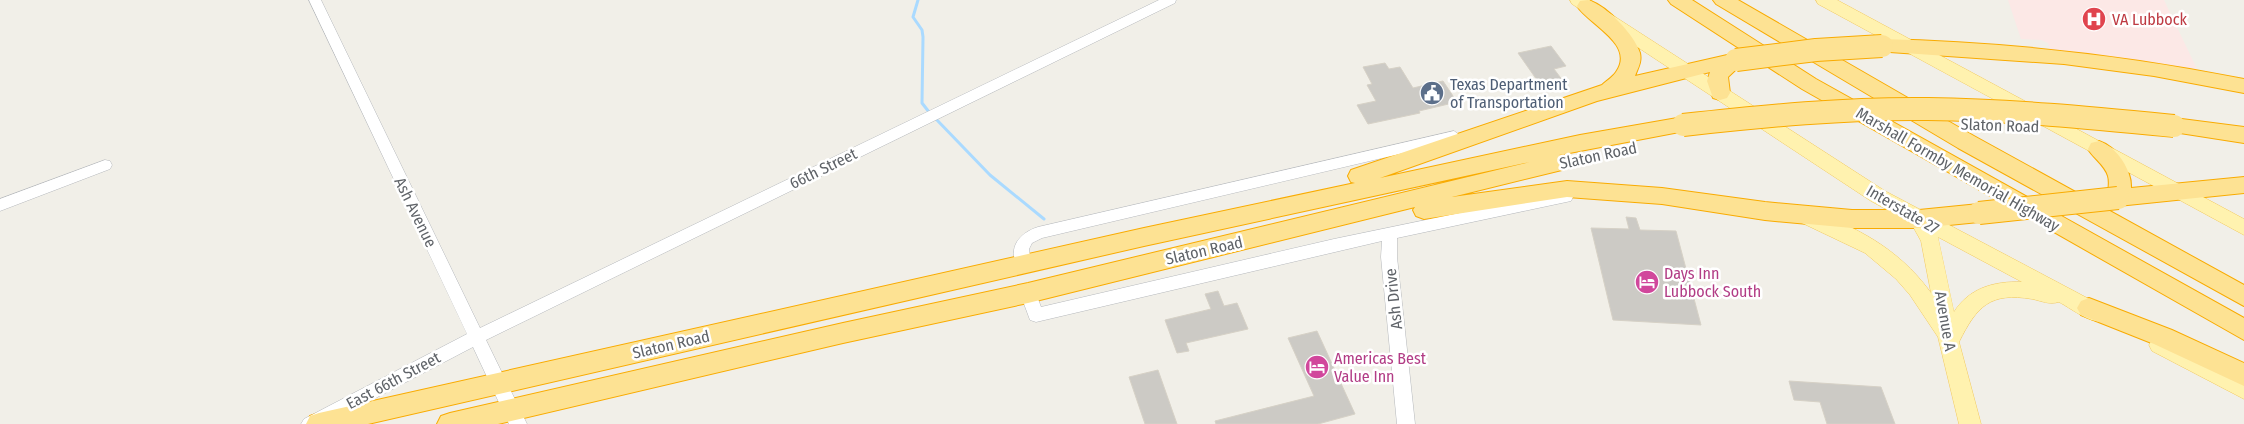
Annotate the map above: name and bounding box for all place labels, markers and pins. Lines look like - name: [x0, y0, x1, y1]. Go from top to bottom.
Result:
- hospital icon: VA Lubbock: [2081, 6, 2107, 32]
- place label: VA Lubbock: [2112, 10, 2188, 29]
- place label: Texas Department of Transportation: [1450, 75, 1568, 112]
- public building icon: Texas Department of Transportation: [1419, 80, 1445, 106]
- place label: Days Inn Lubbock South: [1664, 264, 1761, 301]
- hotel icon: Days Inn Lubbock South: [1634, 269, 1660, 295]
- place label: Americas Best Value Inn: [1334, 349, 1427, 386]
- hotel icon: Americas Best Value Inn: [1304, 354, 1330, 380]

